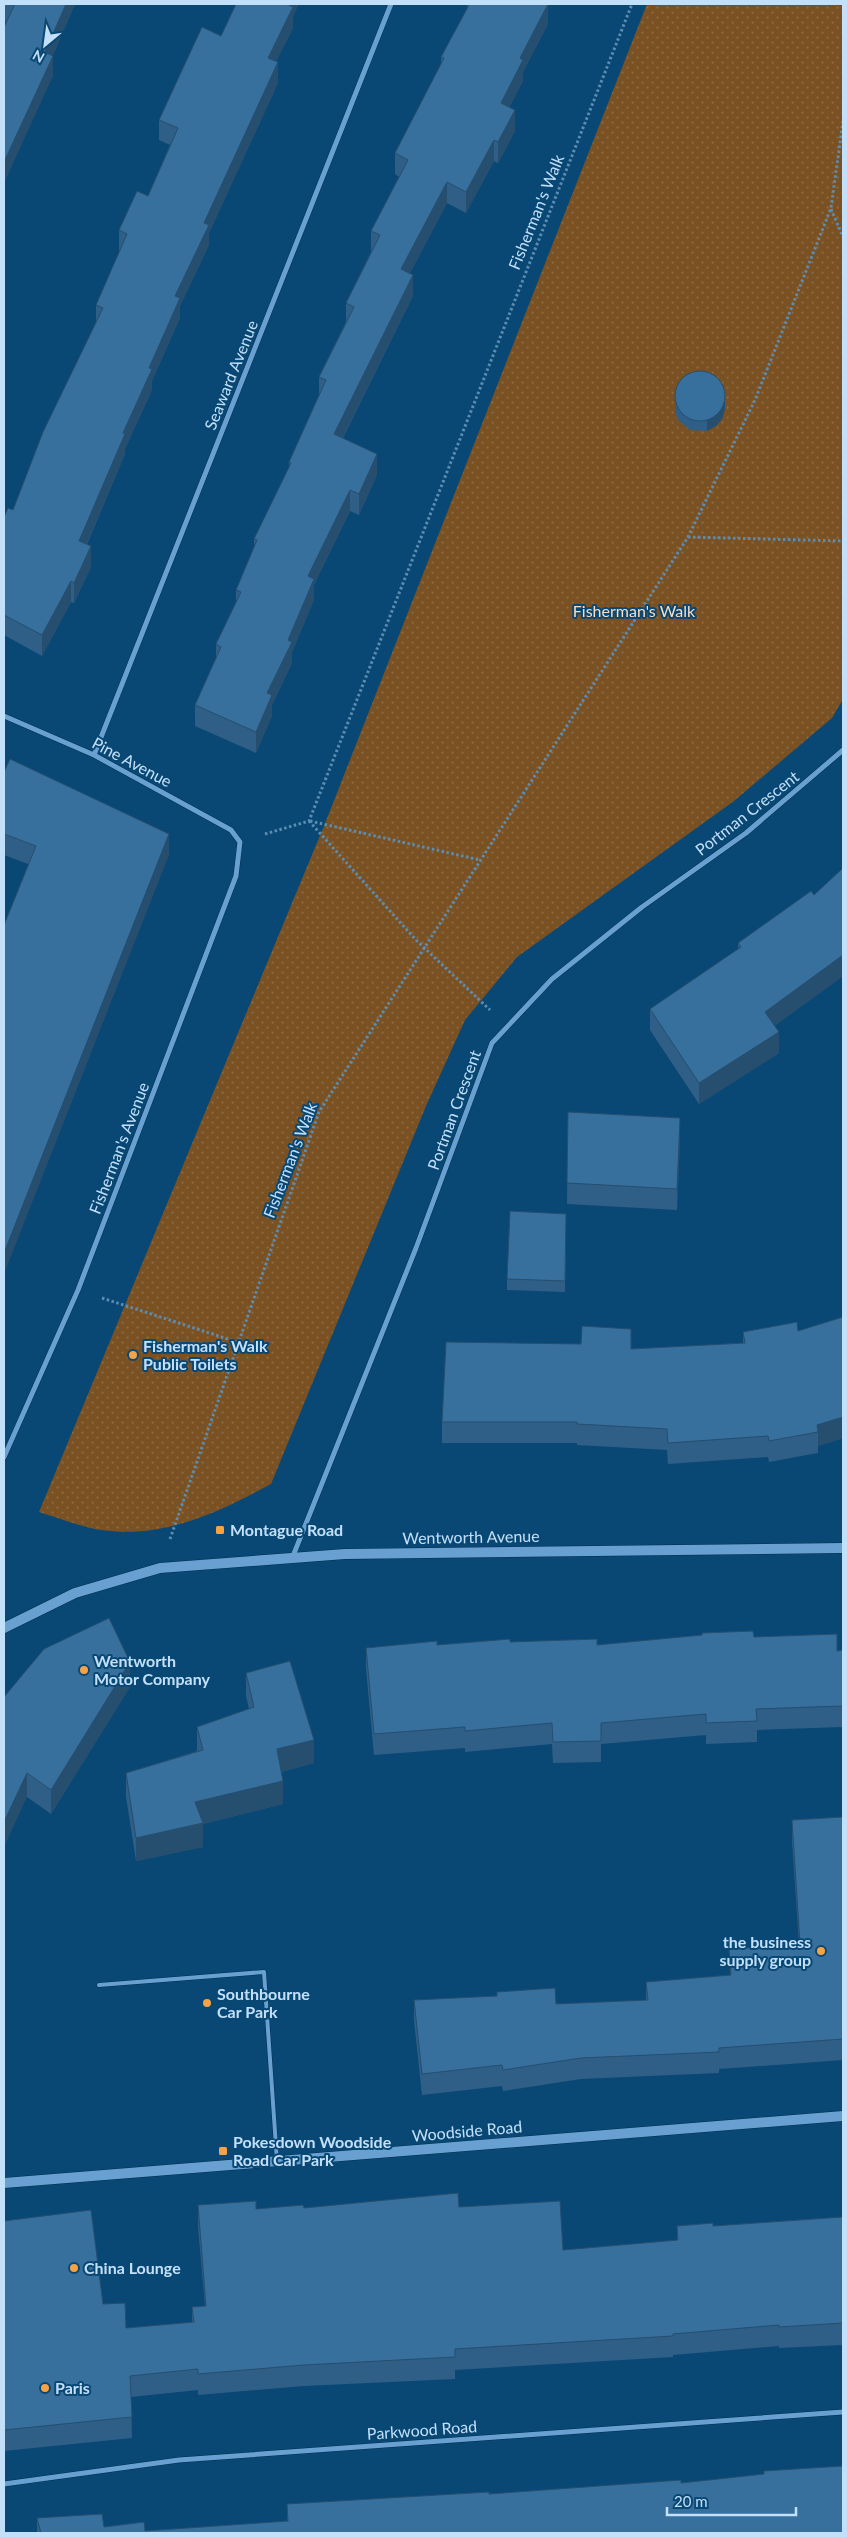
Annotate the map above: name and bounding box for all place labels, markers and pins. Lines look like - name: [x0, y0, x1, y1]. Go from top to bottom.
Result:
- place label: Fisherman's Walk Public Toilets: [143, 1336, 268, 1373]
- marker: Fisherman's Walk Public Toilets: [127, 1349, 139, 1361]
- place label: Montague Road: [230, 1520, 343, 1539]
- marker: Montague Road: [214, 1524, 226, 1536]
- place label: Wentworth Motor Company: [94, 1651, 211, 1688]
- marker: Wentworth Motor Company: [78, 1664, 90, 1676]
- place label: the business supply group: [719, 1932, 811, 1969]
- marker: the business supply group: [815, 1945, 827, 1957]
- place label: Southbourne Car Park: [217, 1984, 310, 2021]
- marker: Southbourne Car Park: [201, 1997, 213, 2009]
- place label: Pokesdown Woodside Road Car Park: [233, 2132, 392, 2169]
- marker: Pokesdown Woodside Road Car Park: [217, 2145, 229, 2157]
- place label: China Lounge: [84, 2258, 181, 2277]
- marker: China Lounge: [68, 2262, 80, 2274]
- place label: Paris: [55, 2378, 90, 2397]
- marker: Paris: [39, 2382, 51, 2394]

